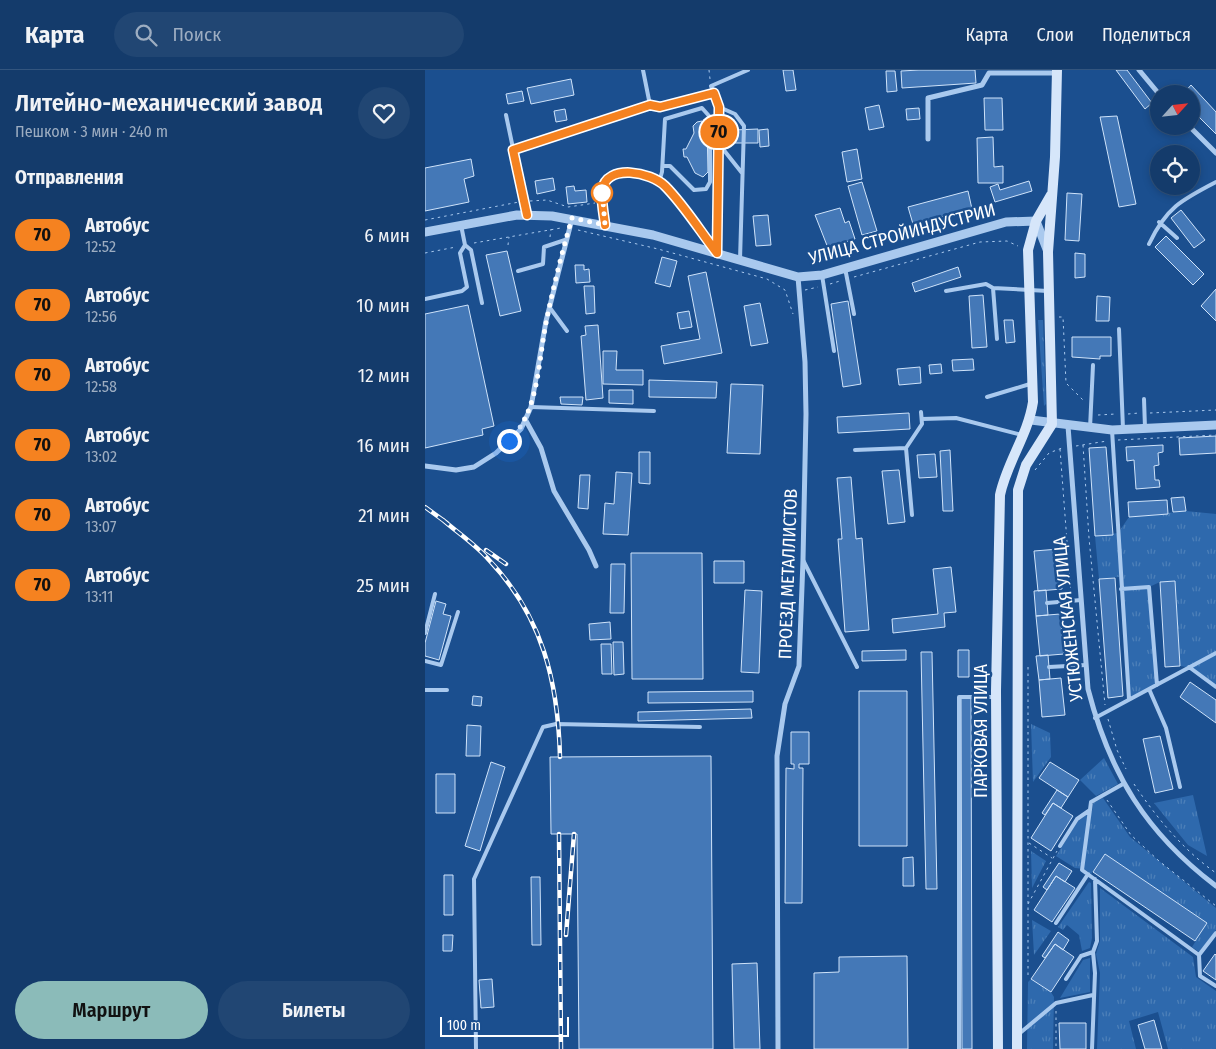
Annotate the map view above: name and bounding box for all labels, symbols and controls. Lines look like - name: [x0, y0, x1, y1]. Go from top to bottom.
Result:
- search box: [114, 12, 464, 57]
- text: Карта: [25, 21, 84, 49]
- icon: search: [132, 21, 160, 49]
- text: Поиск: [172, 23, 221, 46]
- text: Карта: [965, 24, 1008, 46]
- text: Слои: [1036, 24, 1074, 46]
- text: Поделиться: [1102, 24, 1191, 46]
- north arrow: [1150, 85, 1200, 135]
- map controls: [1150, 85, 1200, 195]
- button: heart: [358, 87, 410, 139]
- text: Литейно-механический завод: [15, 89, 322, 117]
- line badge: 70: [697, 116, 741, 148]
- text: 70: [710, 121, 728, 143]
- text: Пешком · 3 мин · 240 m: [15, 122, 168, 141]
- button: locate: [1150, 145, 1200, 195]
- text: Отправления: [15, 166, 124, 189]
- unlabelled marker: [591, 182, 613, 204]
- street label: УЛИЦА СТРОЙИНДУСТРИИ: [805, 198, 998, 270]
- text: Автобус: [85, 214, 149, 237]
- text: 70: [34, 224, 51, 246]
- text: 6 мин: [364, 224, 410, 247]
- text: 12:52: [85, 237, 116, 256]
- text: Автобус: [85, 284, 149, 307]
- text: 70: [34, 294, 51, 316]
- text: 10 мин: [356, 294, 410, 317]
- text: 12:56: [85, 307, 117, 326]
- text: Автобус: [85, 354, 149, 377]
- text: 70: [34, 364, 51, 386]
- text: 12 мин: [358, 364, 410, 387]
- text: 12:58: [85, 377, 117, 396]
- text: Автобус: [85, 424, 149, 447]
- your location: [497, 429, 522, 454]
- text: 70: [34, 434, 51, 456]
- text: 16 мин: [357, 434, 410, 457]
- text: 13:02: [85, 447, 117, 466]
- street label: ПРОЕЗД МЕТАЛЛИСТОВ: [774, 488, 802, 660]
- text: Автобус: [85, 494, 149, 517]
- text: 70: [34, 504, 51, 526]
- text: 21 мин: [358, 504, 410, 527]
- text: 13:07: [85, 517, 116, 536]
- street label: УСТЮЖЕНСКАЯ УЛИЦА: [1048, 535, 1088, 703]
- text: Автобус: [85, 564, 149, 587]
- text: 70: [34, 574, 51, 596]
- text: 25 мин: [357, 574, 410, 597]
- text: 13:11: [85, 587, 113, 606]
- street label: ПАРКОВАЯ УЛИЦА: [970, 664, 992, 798]
- button: Маршрут: [15, 981, 208, 1039]
- button: Билеты: [218, 981, 410, 1039]
- scale bar: [440, 1014, 569, 1037]
- text: 100 m: [447, 1017, 481, 1034]

